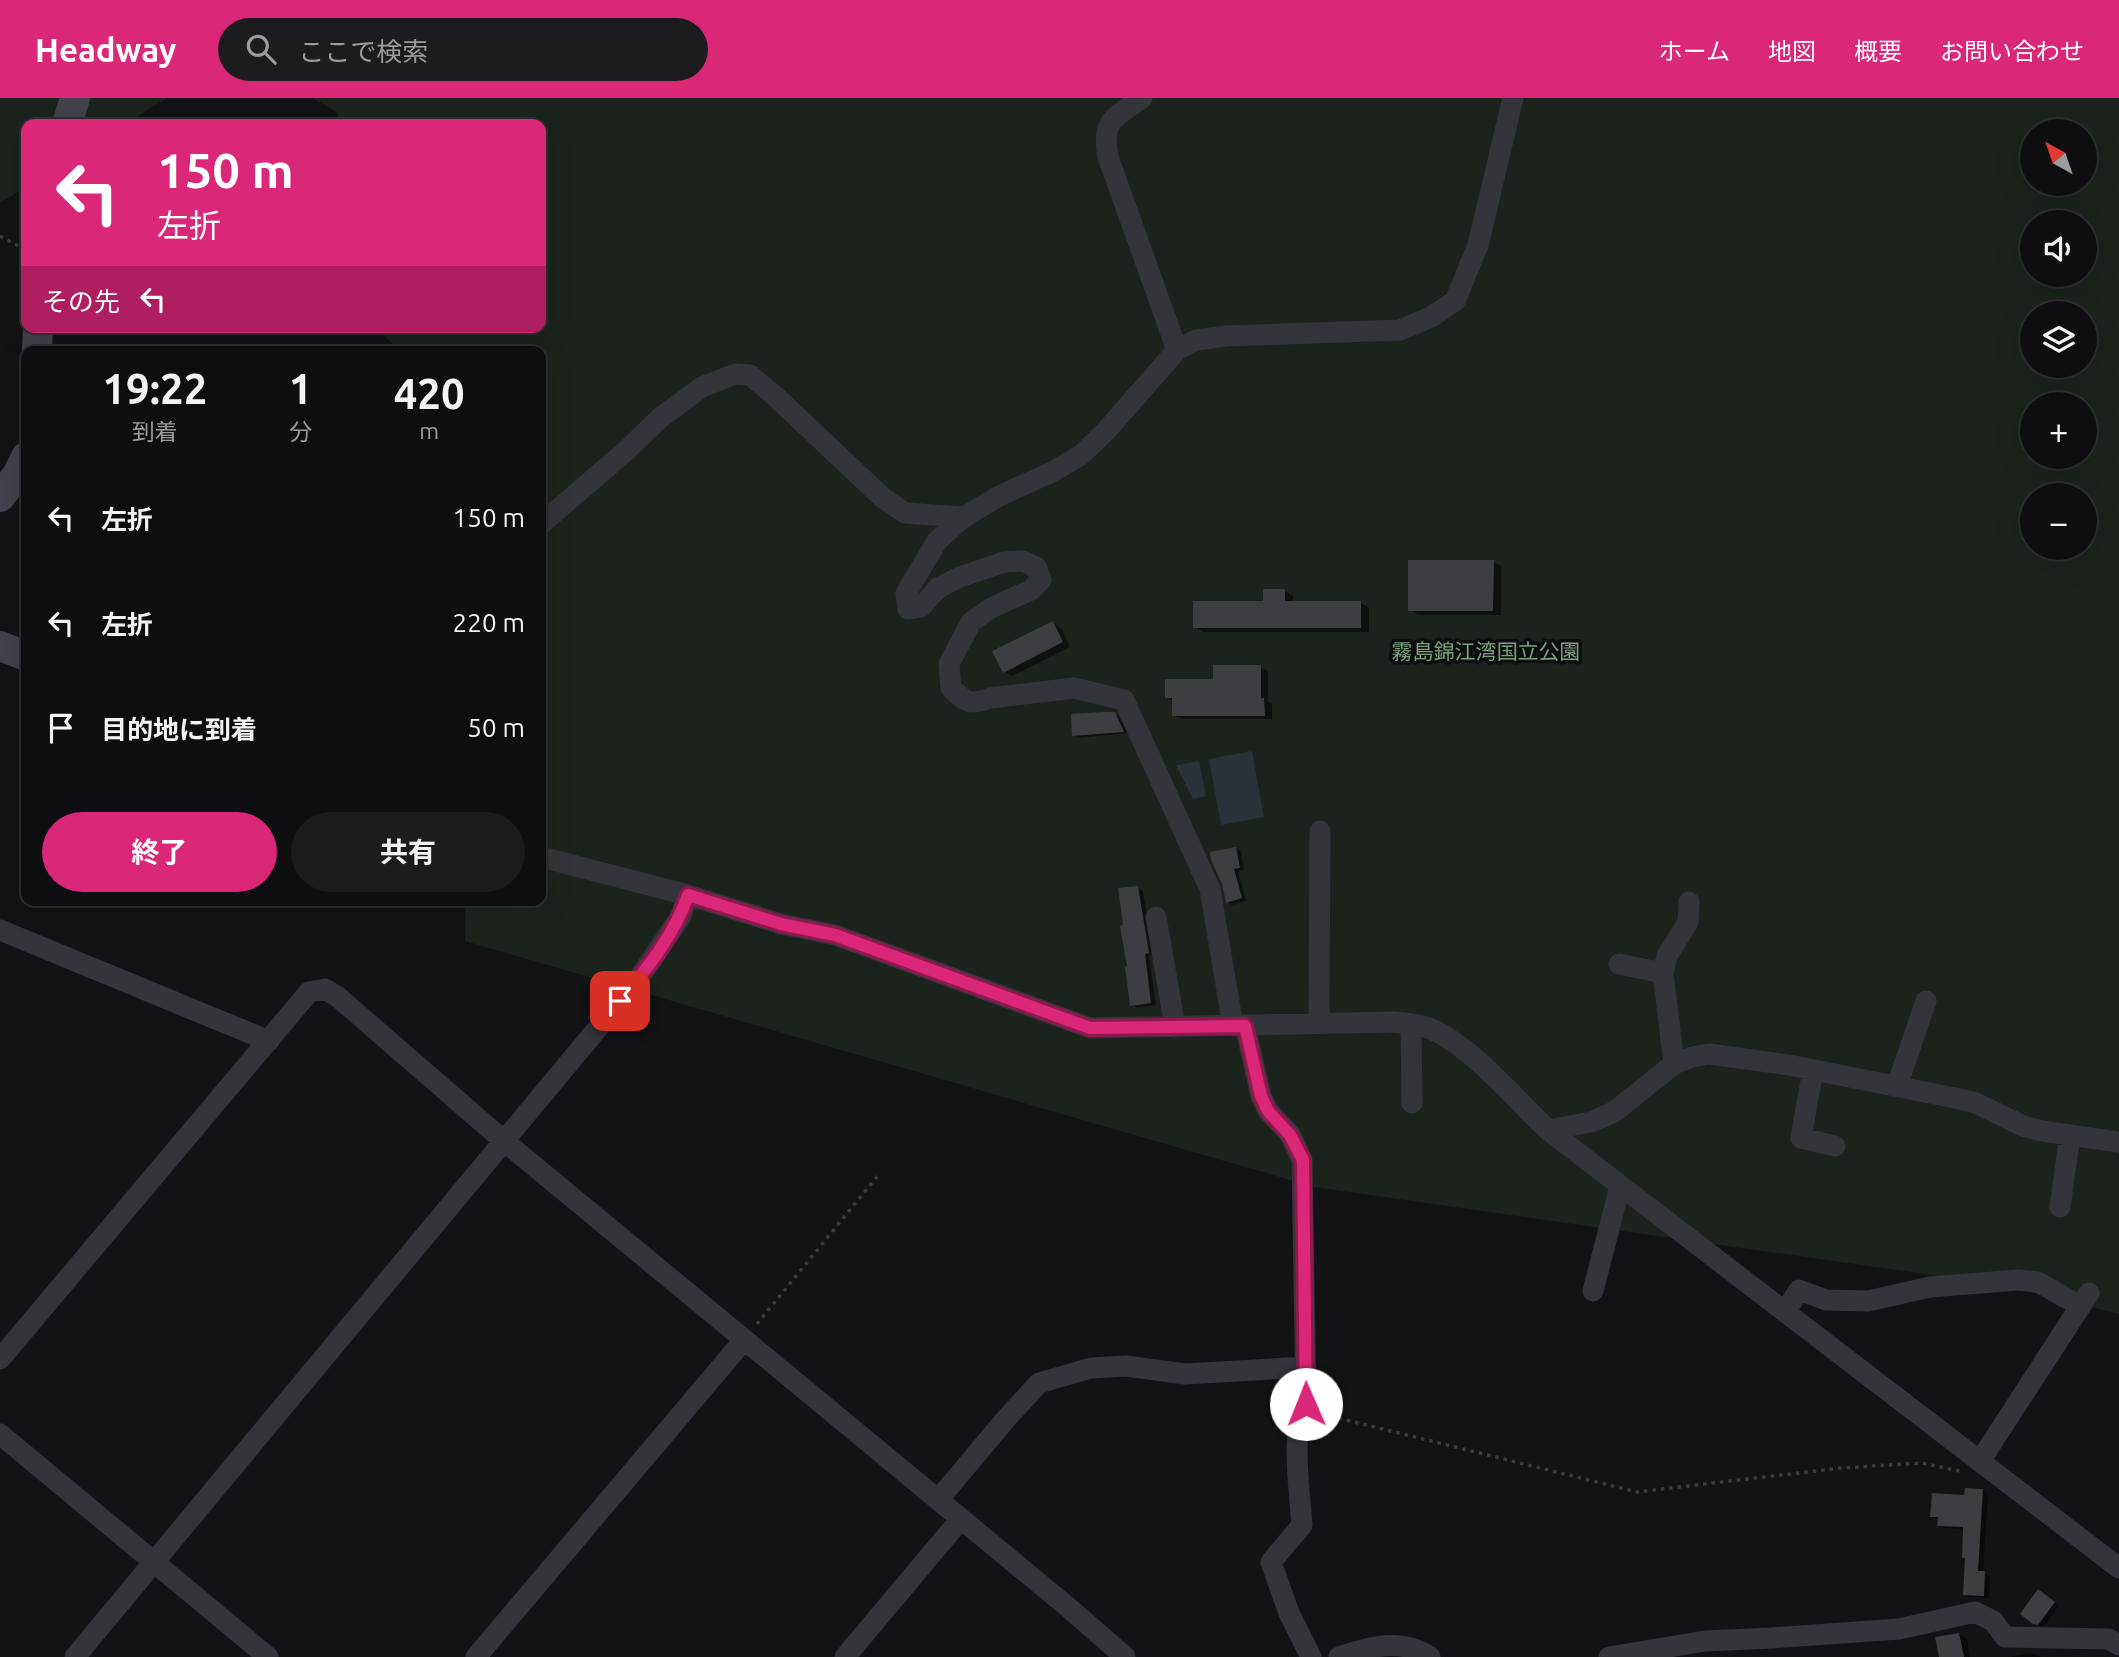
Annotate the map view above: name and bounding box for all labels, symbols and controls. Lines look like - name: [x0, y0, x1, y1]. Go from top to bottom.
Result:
- search box: [218, 18, 708, 81]
- icon: search: [242, 30, 280, 68]
- text: Headway: [35, 31, 176, 68]
- text: ここで検索: [298, 37, 428, 66]
- text: ホーム: [1659, 38, 1730, 65]
- text: 地図: [1768, 38, 1816, 65]
- text: 概要: [1854, 38, 1902, 65]
- text: お問い合わせ: [1940, 38, 2084, 65]
- north arrow: [2020, 119, 2096, 196]
- map controls: [2020, 119, 2097, 560]
- text: 150 m: [157, 142, 294, 197]
- icon: left: [42, 147, 133, 238]
- text: 左折: [157, 207, 221, 243]
- button: sound: [2020, 210, 2097, 287]
- icon: left: [134, 280, 172, 318]
- text: その先: [42, 287, 120, 316]
- button: layers: [2020, 301, 2097, 378]
- text: 19:22: [102, 365, 207, 412]
- text: 1: [289, 365, 312, 412]
- text: 420: [394, 370, 465, 417]
- button: +: [2020, 392, 2097, 469]
- text: m: [419, 418, 439, 443]
- text: 到着: [132, 419, 178, 444]
- text: 分: [289, 419, 312, 444]
- button: −: [2020, 483, 2097, 560]
- icon: left: [42, 499, 80, 537]
- text: 150 m: [453, 503, 525, 532]
- text: 左折: [101, 505, 153, 534]
- icon: left: [42, 604, 80, 642]
- text: 220 m: [453, 608, 525, 637]
- text: 左折: [101, 610, 153, 639]
- park label: 霧島錦江湾国立公園: [1392, 639, 1581, 663]
- icon: arrive: [42, 709, 80, 747]
- text: 50 m: [467, 713, 525, 742]
- text: 目的地に到着: [101, 715, 257, 744]
- button: 終了: [42, 812, 277, 892]
- button: 共有: [291, 812, 525, 892]
- pin: [590, 971, 650, 1031]
- icon: arrive: [601, 982, 639, 1020]
- position arrow: [1269, 1367, 1343, 1441]

